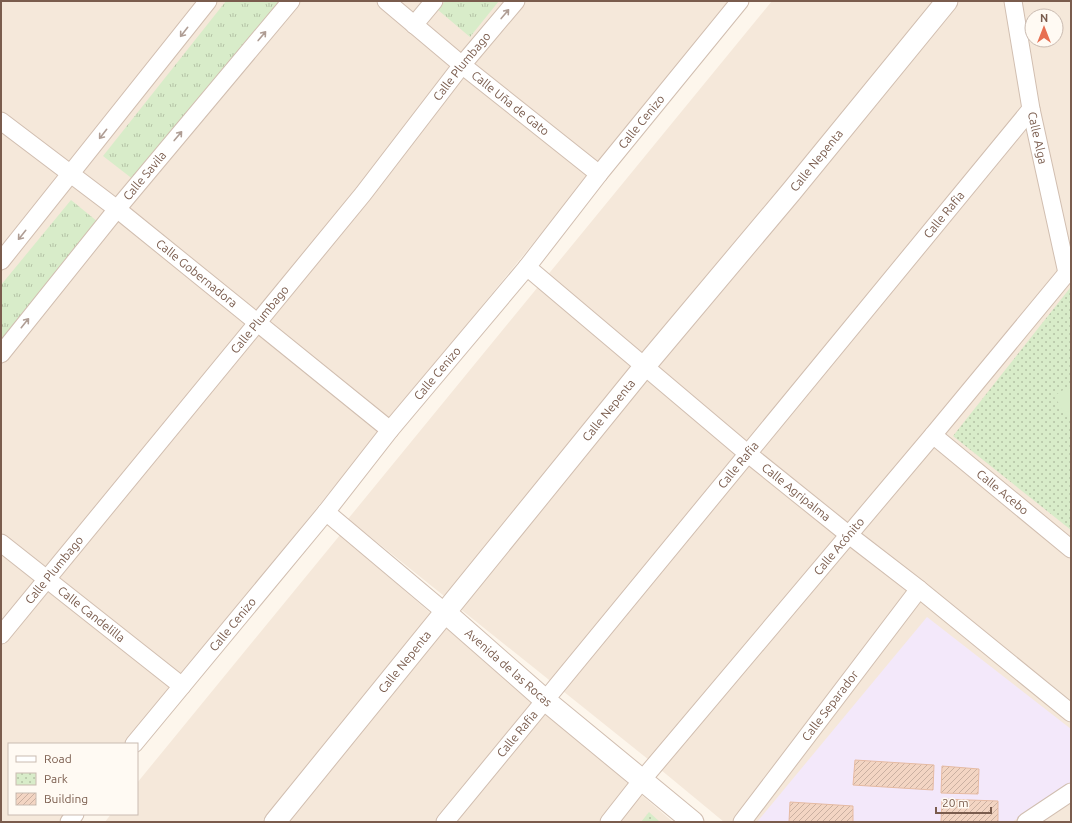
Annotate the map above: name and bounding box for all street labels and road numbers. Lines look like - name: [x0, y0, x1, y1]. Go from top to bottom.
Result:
- street label: Calle Plumbago: [430, 29, 493, 103]
- street label: Calle Uña de Gato: [469, 68, 552, 138]
- street label: Calle Cenizo: [615, 92, 667, 151]
- street label: Calle Alga: [1026, 110, 1050, 165]
- street label: Calle Nepenta: [787, 127, 845, 194]
- street label: Calle Savila: [120, 148, 169, 203]
- street label: Calle Rafia: [921, 188, 967, 240]
- street label: Calle Gobernadora: [154, 236, 240, 310]
- street label: Calle Plumbago: [228, 283, 291, 356]
- street label: Calle Cenizo: [411, 344, 463, 402]
- street label: Calle Nepenta: [580, 376, 637, 444]
- street label: Calle Rafia: [715, 439, 761, 491]
- street label: Calle Agripalma: [759, 461, 833, 524]
- street label: Calle Acebo: [974, 467, 1031, 517]
- street label: Calle Acónito: [811, 515, 867, 577]
- street label: Calle Plumbago: [22, 533, 86, 606]
- street label: Calle Candelilla: [55, 583, 128, 644]
- street label: Calle Cenizo: [207, 595, 258, 654]
- street label: Avenida de las Rocas: [463, 626, 555, 709]
- street label: Calle Nepenta: [375, 628, 433, 695]
- street label: Calle Separador: [799, 667, 861, 743]
- street label: Calle Rafia: [494, 708, 540, 760]

